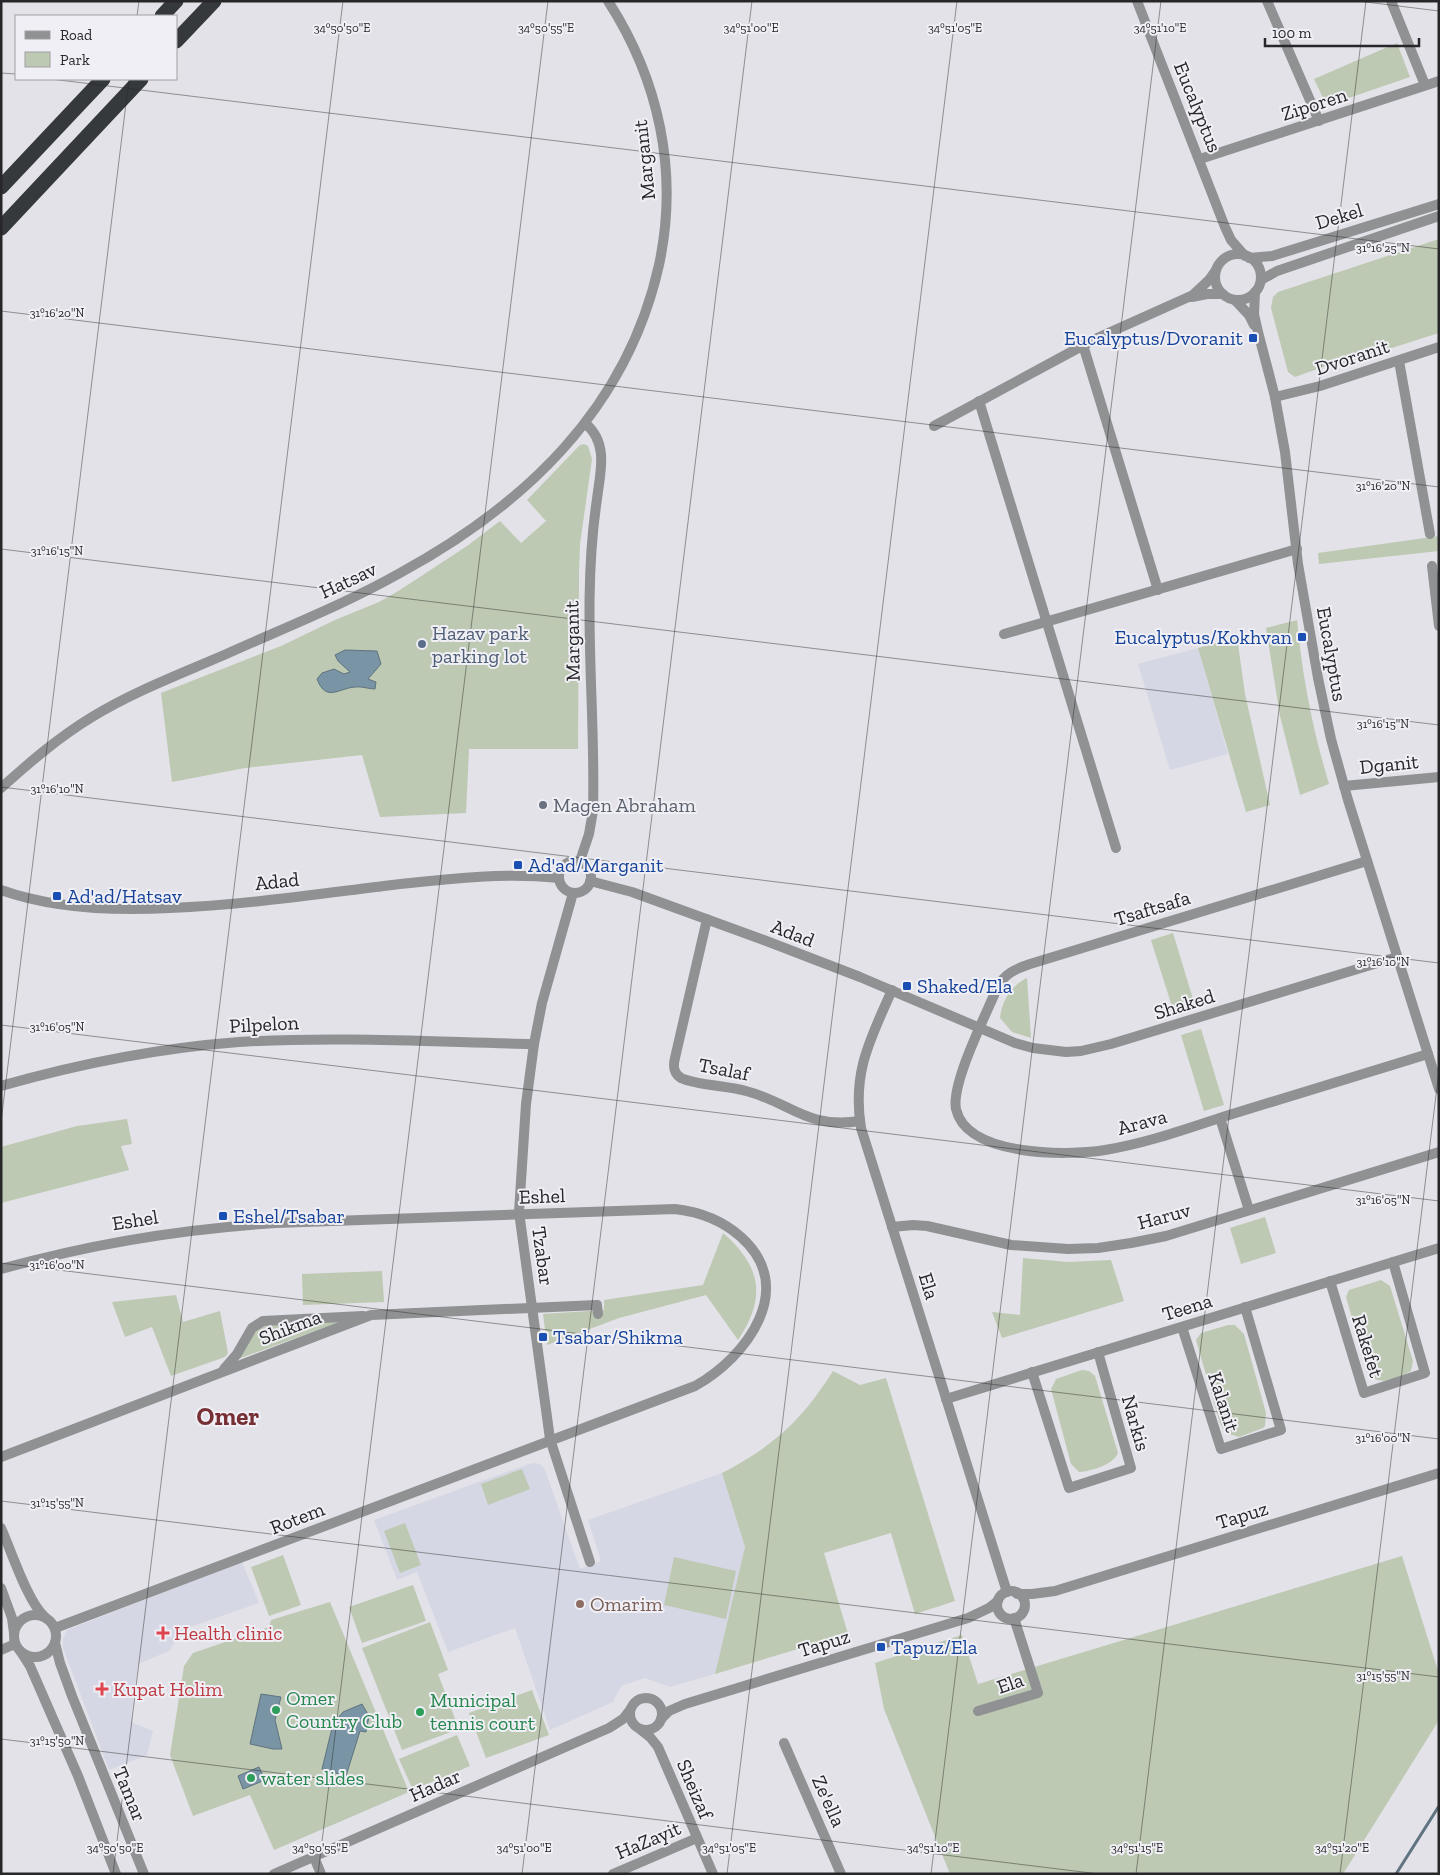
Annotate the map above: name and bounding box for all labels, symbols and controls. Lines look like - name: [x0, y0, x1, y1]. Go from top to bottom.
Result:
- legend: [15, 15, 178, 80]
- scale bar: [1265, 15, 1419, 47]
- text: 34°50'50"E: [314, 21, 370, 35]
- text: 34°50'55"E: [518, 21, 574, 35]
- text: 34°51'00"E: [724, 21, 778, 35]
- text: 34°51'05"E: [928, 21, 982, 35]
- text: 34°51'10"E: [1134, 21, 1186, 35]
- text: 100 m: [1272, 24, 1311, 42]
- text: Road: [60, 26, 93, 44]
- text: Park: [60, 51, 90, 69]
- street label: Eucalyptus: [1169, 58, 1227, 156]
- street label: Ziporen: [1278, 82, 1350, 126]
- street label: Marganit: [628, 118, 660, 201]
- street label: Dekel: [1312, 197, 1366, 235]
- text: 31°16'25"N: [1356, 241, 1410, 255]
- text: 31°16'20"N: [30, 306, 84, 320]
- place label: Eucalyptus/Dvoranit: [1064, 326, 1244, 350]
- marker: Eucalyptus/Dvoranit: [1247, 332, 1259, 344]
- street label: Dvoranit: [1312, 334, 1393, 380]
- text: 31°16'20"N: [1356, 479, 1410, 493]
- text: 31°16'15"N: [31, 544, 83, 558]
- street label: Hatsav: [316, 556, 380, 604]
- street label: Marganit: [559, 600, 585, 682]
- street label: Eucalyptus: [1312, 605, 1352, 703]
- place label: Hazav park parking lot: [432, 621, 529, 668]
- place label: Eucalyptus/Kokhvan: [1115, 625, 1293, 649]
- marker: Eucalyptus/Kokhvan: [1296, 631, 1308, 643]
- marker: Hazav park parking lot: [416, 638, 428, 650]
- text: 31°16'15"N: [1357, 717, 1409, 731]
- street label: Dganit: [1358, 749, 1420, 779]
- text: 31°16'10"N: [30, 782, 84, 796]
- place label: Magen Abraham: [553, 793, 696, 817]
- marker: Magen Abraham: [537, 799, 549, 811]
- place label: Ad'ad/Marganit: [528, 853, 664, 877]
- marker: Ad'ad/Marganit: [512, 859, 524, 871]
- street label: Adad: [254, 867, 300, 895]
- place label: Ad'ad/Hatsav: [67, 884, 182, 908]
- street label: Tsaftsafa: [1111, 885, 1193, 931]
- marker: Ad'ad/Hatsav: [51, 890, 63, 902]
- street label: Adad: [768, 914, 818, 952]
- text: 31°16'10"N: [1356, 955, 1410, 969]
- place label: Shaked/Ela: [917, 974, 1013, 998]
- marker: Shaked/Ela: [901, 980, 913, 992]
- street label: Shaked: [1151, 983, 1217, 1025]
- street label: Pilpelon: [228, 1010, 300, 1038]
- text: 31°16'05"N: [30, 1020, 84, 1034]
- street label: Tsalaf: [697, 1052, 753, 1086]
- street label: Arava: [1115, 1104, 1170, 1140]
- street label: Eshel: [518, 1183, 566, 1209]
- text: 31°16'05"N: [1356, 1193, 1410, 1207]
- street label: Haruv: [1135, 1197, 1193, 1235]
- place label: Eshel/Tsabar: [233, 1204, 345, 1228]
- street label: Eshel: [110, 1205, 160, 1235]
- marker: Eshel/Tsabar: [217, 1210, 229, 1222]
- street label: Tzabar: [527, 1225, 559, 1287]
- text: 31°16'00"N: [29, 1258, 85, 1272]
- street label: Ela: [914, 1270, 944, 1303]
- street label: Teena: [1159, 1288, 1215, 1326]
- street label: Shikma: [255, 1304, 325, 1350]
- street label: Rakefet: [1347, 1312, 1389, 1381]
- place label: Tsabar/Shikma: [553, 1325, 683, 1349]
- marker: Tsabar/Shikma: [537, 1331, 549, 1343]
- street label: Kalanit: [1203, 1369, 1245, 1436]
- street label: Narkis: [1117, 1392, 1155, 1454]
- district label: Omer: [197, 1401, 259, 1431]
- text: 31°16'00"N: [1355, 1431, 1411, 1445]
- text: 31°15'55"N: [30, 1496, 84, 1510]
- street label: Rotem: [266, 1496, 328, 1539]
- street label: Tapuz: [1213, 1496, 1271, 1534]
- place label: Omarim: [590, 1592, 663, 1616]
- marker: Omarim: [574, 1598, 586, 1610]
- place label: Health clinic: [174, 1621, 282, 1645]
- street label: Tapuz: [795, 1624, 853, 1662]
- marker: Health clinic: [156, 1626, 170, 1640]
- place label: Tapuz/Ela: [891, 1635, 978, 1659]
- marker: Tapuz/Ela: [875, 1641, 887, 1653]
- street label: Ela: [993, 1667, 1027, 1699]
- text: 31°15'55"N: [1356, 1669, 1410, 1683]
- place label: Kupat Holim: [113, 1677, 223, 1701]
- marker: Kupat Holim: [95, 1682, 109, 1696]
- place label: Omer Country Club: [286, 1686, 402, 1733]
- place label: Municipal tennis court: [430, 1688, 536, 1735]
- marker: Omer Country Club: [270, 1704, 282, 1716]
- marker: Municipal tennis court: [414, 1706, 426, 1718]
- text: 31°15'50"N: [30, 1734, 84, 1748]
- street label: Sheizaf: [672, 1756, 719, 1824]
- street label: Tamar: [108, 1763, 152, 1825]
- street label: Hadar: [406, 1763, 464, 1807]
- place label: water slides: [261, 1766, 364, 1790]
- street label: Ze'ella: [807, 1771, 851, 1831]
- marker: water slides: [245, 1772, 257, 1784]
- street label: HaZayit: [612, 1815, 685, 1864]
- text: 34°50'50"E: [87, 1841, 143, 1855]
- text: 34°50'55"E: [292, 1841, 348, 1855]
- text: 34°51'00"E: [497, 1841, 551, 1855]
- text: 34°51'05"E: [702, 1841, 756, 1855]
- text: 34°51'10"E: [907, 1841, 959, 1855]
- text: 34°51'15"E: [1111, 1841, 1163, 1855]
- text: 34°51'20"E: [1315, 1841, 1369, 1855]

